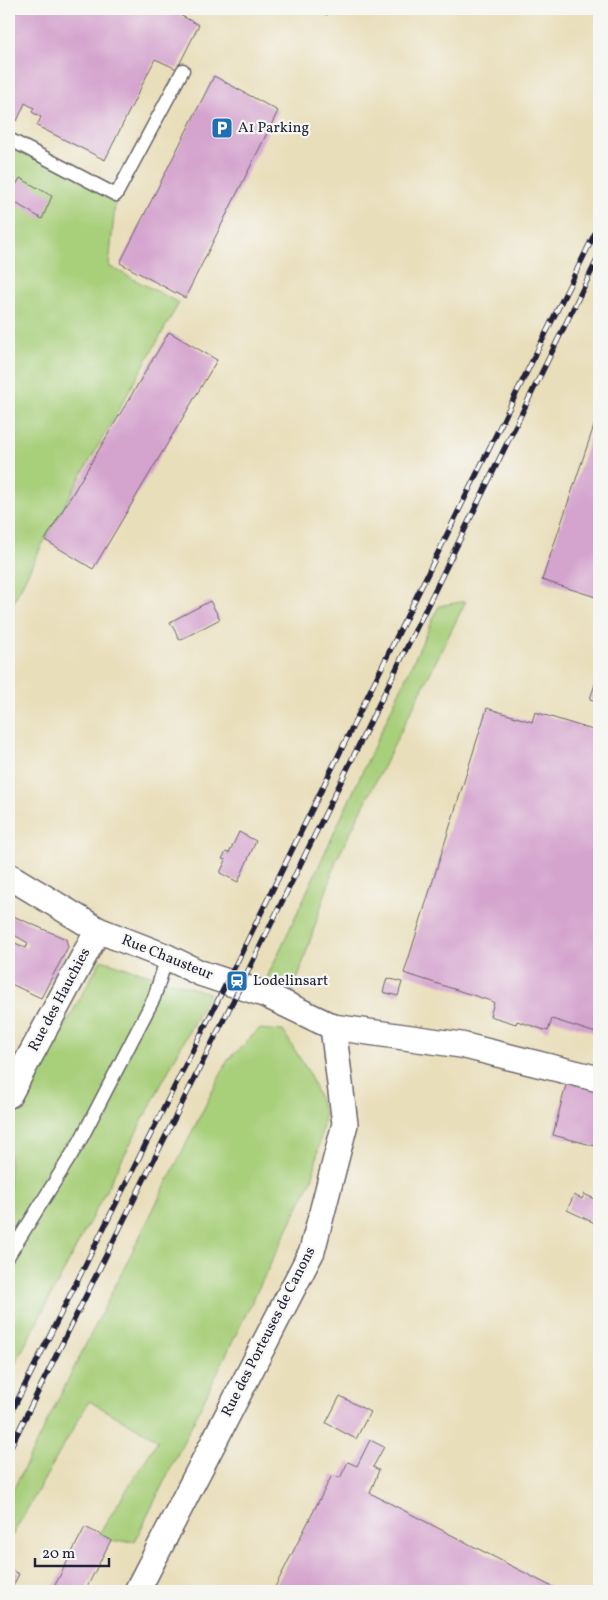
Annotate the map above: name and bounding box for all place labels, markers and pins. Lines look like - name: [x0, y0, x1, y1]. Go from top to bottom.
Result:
- parking icon: A1 Parking: [210, 116, 234, 140]
- place label: A1 Parking: [238, 118, 309, 139]
- station icon: Lodelinsart: [225, 969, 249, 993]
- place label: Lodelinsart: [253, 971, 328, 992]

